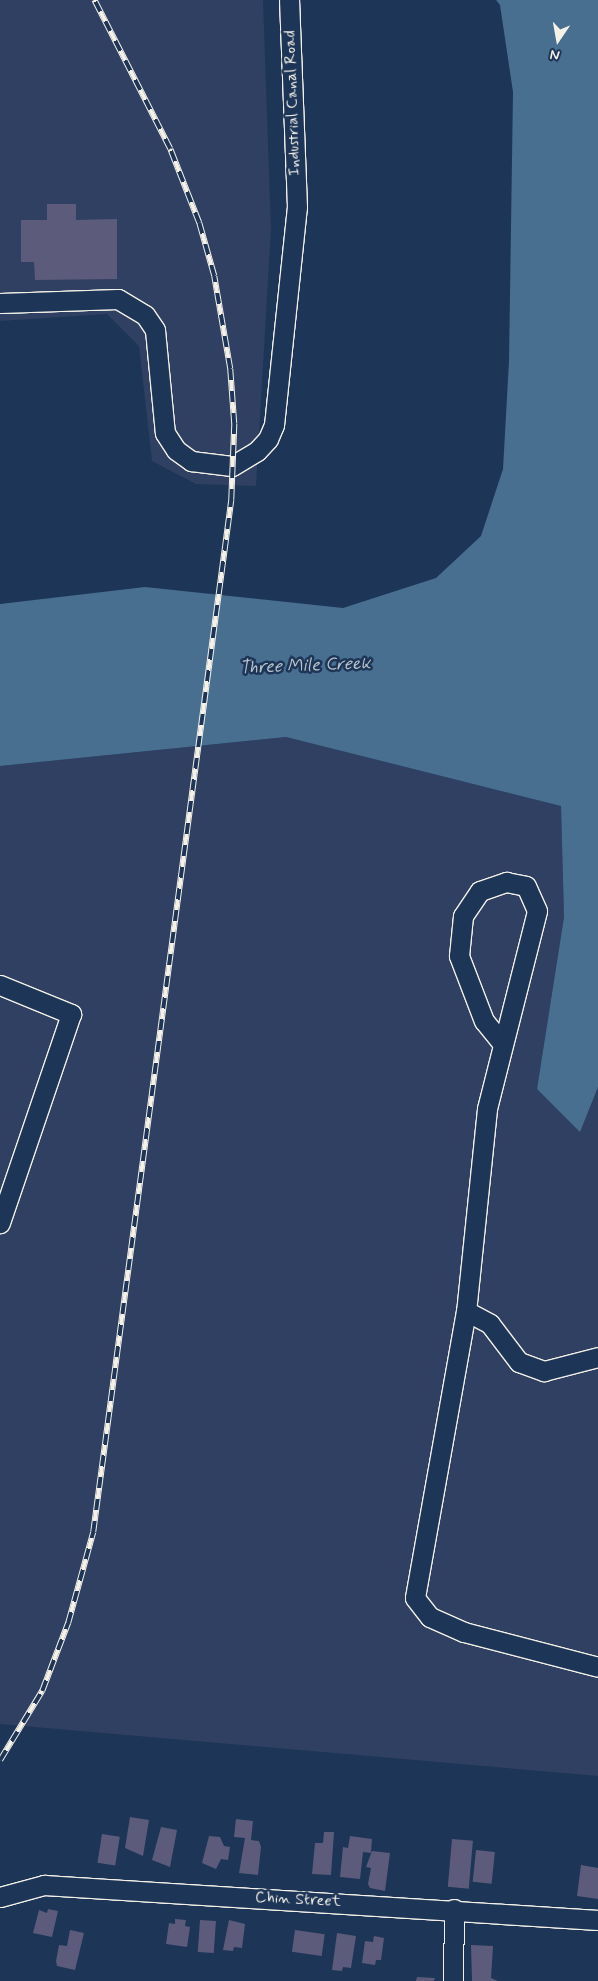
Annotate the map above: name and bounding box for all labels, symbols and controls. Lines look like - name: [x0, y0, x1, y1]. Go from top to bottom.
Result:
- north arrow: [533, 15, 583, 65]
- street label: Industrial Canal Road: [281, 31, 305, 175]
- text: N: [548, 45, 561, 64]
- water label: Three Mile Creek: [240, 653, 370, 679]
- street label: Chin Street: [255, 1888, 341, 1912]

